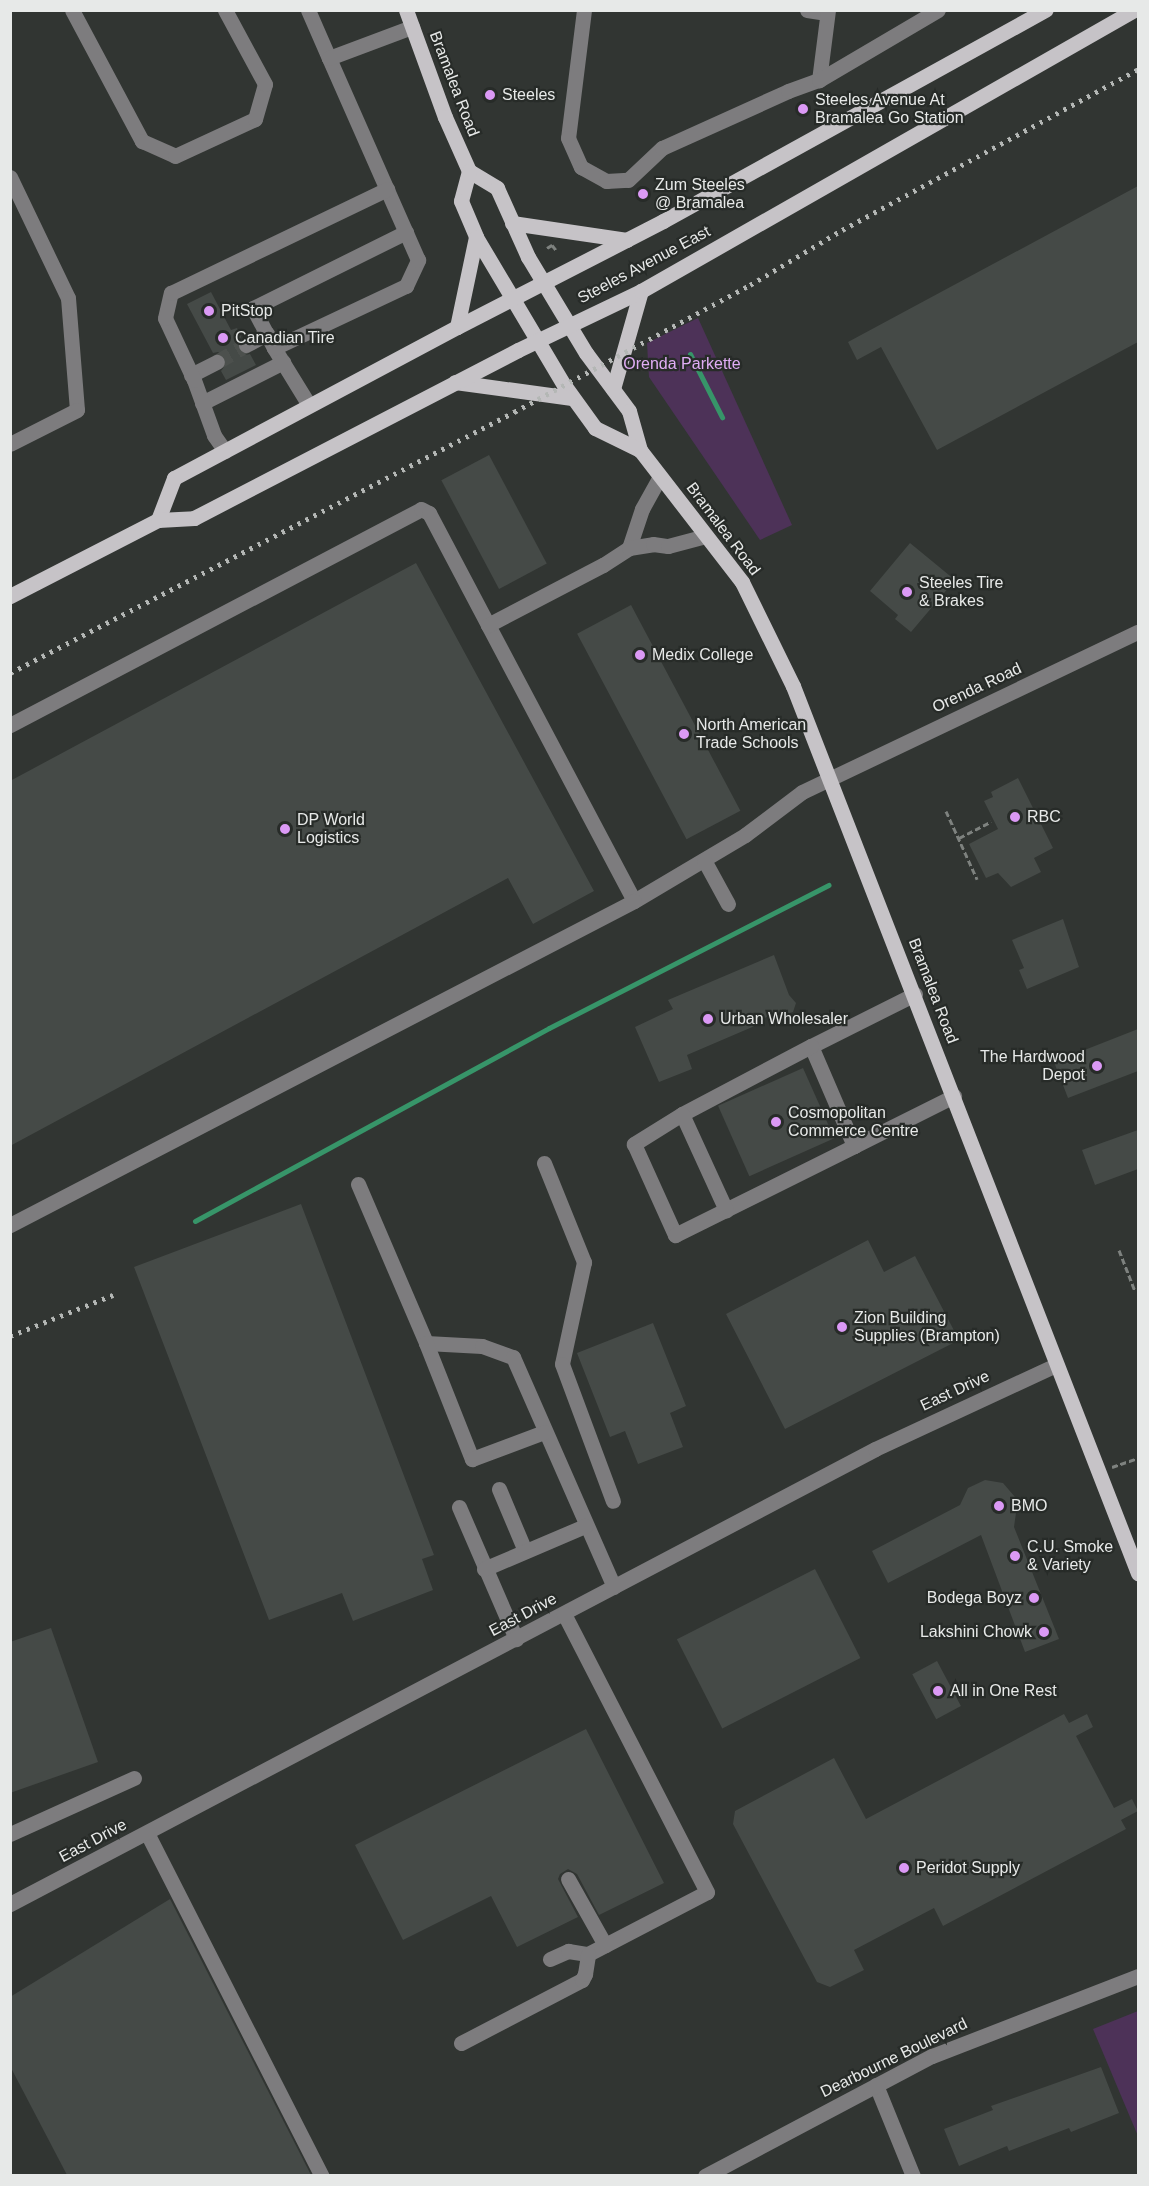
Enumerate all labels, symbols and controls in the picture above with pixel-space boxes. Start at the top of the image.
street label: Bramalea Road [425,29,483,139]
place label: Steeles [502,85,555,105]
marker: Steeles [483,88,497,102]
place label: Steeles Avenue At Bramalea Go Station [815,90,964,128]
marker: Steeles Avenue At Bramalea Go Station [796,102,810,116]
place label: Zum Steeles @ Bramalea [655,175,745,213]
marker: Zum Steeles @ Bramalea [636,187,650,201]
street label: Steeles Avenue East [574,222,714,308]
place label: PitStop [221,301,273,321]
marker: PitStop [202,304,216,318]
place label: Canadian Tire [235,328,335,348]
marker: Canadian Tire [216,331,230,345]
park label: Orenda Parkette [623,354,741,374]
street label: Bramalea Road [682,479,764,579]
place label: Steeles Tire & Brakes [919,573,1004,611]
marker: Steeles Tire & Brakes [900,585,914,599]
place label: Medix College [652,645,753,665]
marker: Medix College [633,648,647,662]
street label: Orenda Road [929,659,1025,717]
place label: North American Trade Schools [696,715,807,753]
marker: North American Trade Schools [677,727,691,741]
place label: RBC [1027,807,1061,827]
place label: DP World Logistics [297,810,365,848]
marker: RBC [1008,810,1022,824]
marker: DP World Logistics [278,822,292,836]
street label: Bramalea Road [904,936,962,1046]
place label: Urban Wholesaler [720,1009,848,1029]
marker: Urban Wholesaler [701,1012,715,1026]
place label: The Hardwood Depot [980,1047,1085,1085]
marker: The Hardwood Depot [1090,1059,1104,1073]
place label: Cosmopolitan Commerce Centre [788,1103,919,1141]
marker: Cosmopolitan Commerce Centre [769,1115,783,1129]
place label: Zion Building Supplies (Brampton) [854,1308,1000,1346]
marker: Zion Building Supplies (Brampton) [835,1320,849,1334]
street label: East Drive [918,1367,992,1415]
place label: BMO [1011,1496,1047,1516]
marker: BMO [992,1499,1006,1513]
place label: C.U. Smoke & Variety [1027,1537,1113,1575]
marker: C.U. Smoke & Variety [1008,1549,1022,1563]
place label: Bodega Boyz [927,1588,1022,1608]
street label: East Drive [486,1589,560,1641]
marker: Bodega Boyz [1027,1591,1041,1605]
place label: Lakshini Chowk [920,1622,1032,1642]
marker: Lakshini Chowk [1037,1625,1051,1639]
place label: All in One Rest [950,1681,1057,1701]
marker: All in One Rest [931,1684,945,1698]
street label: East Drive [56,1815,130,1867]
place label: Peridot Supply [916,1858,1020,1878]
marker: Peridot Supply [897,1861,911,1875]
street label: Dearbourne Boulevard [817,2014,971,2102]

